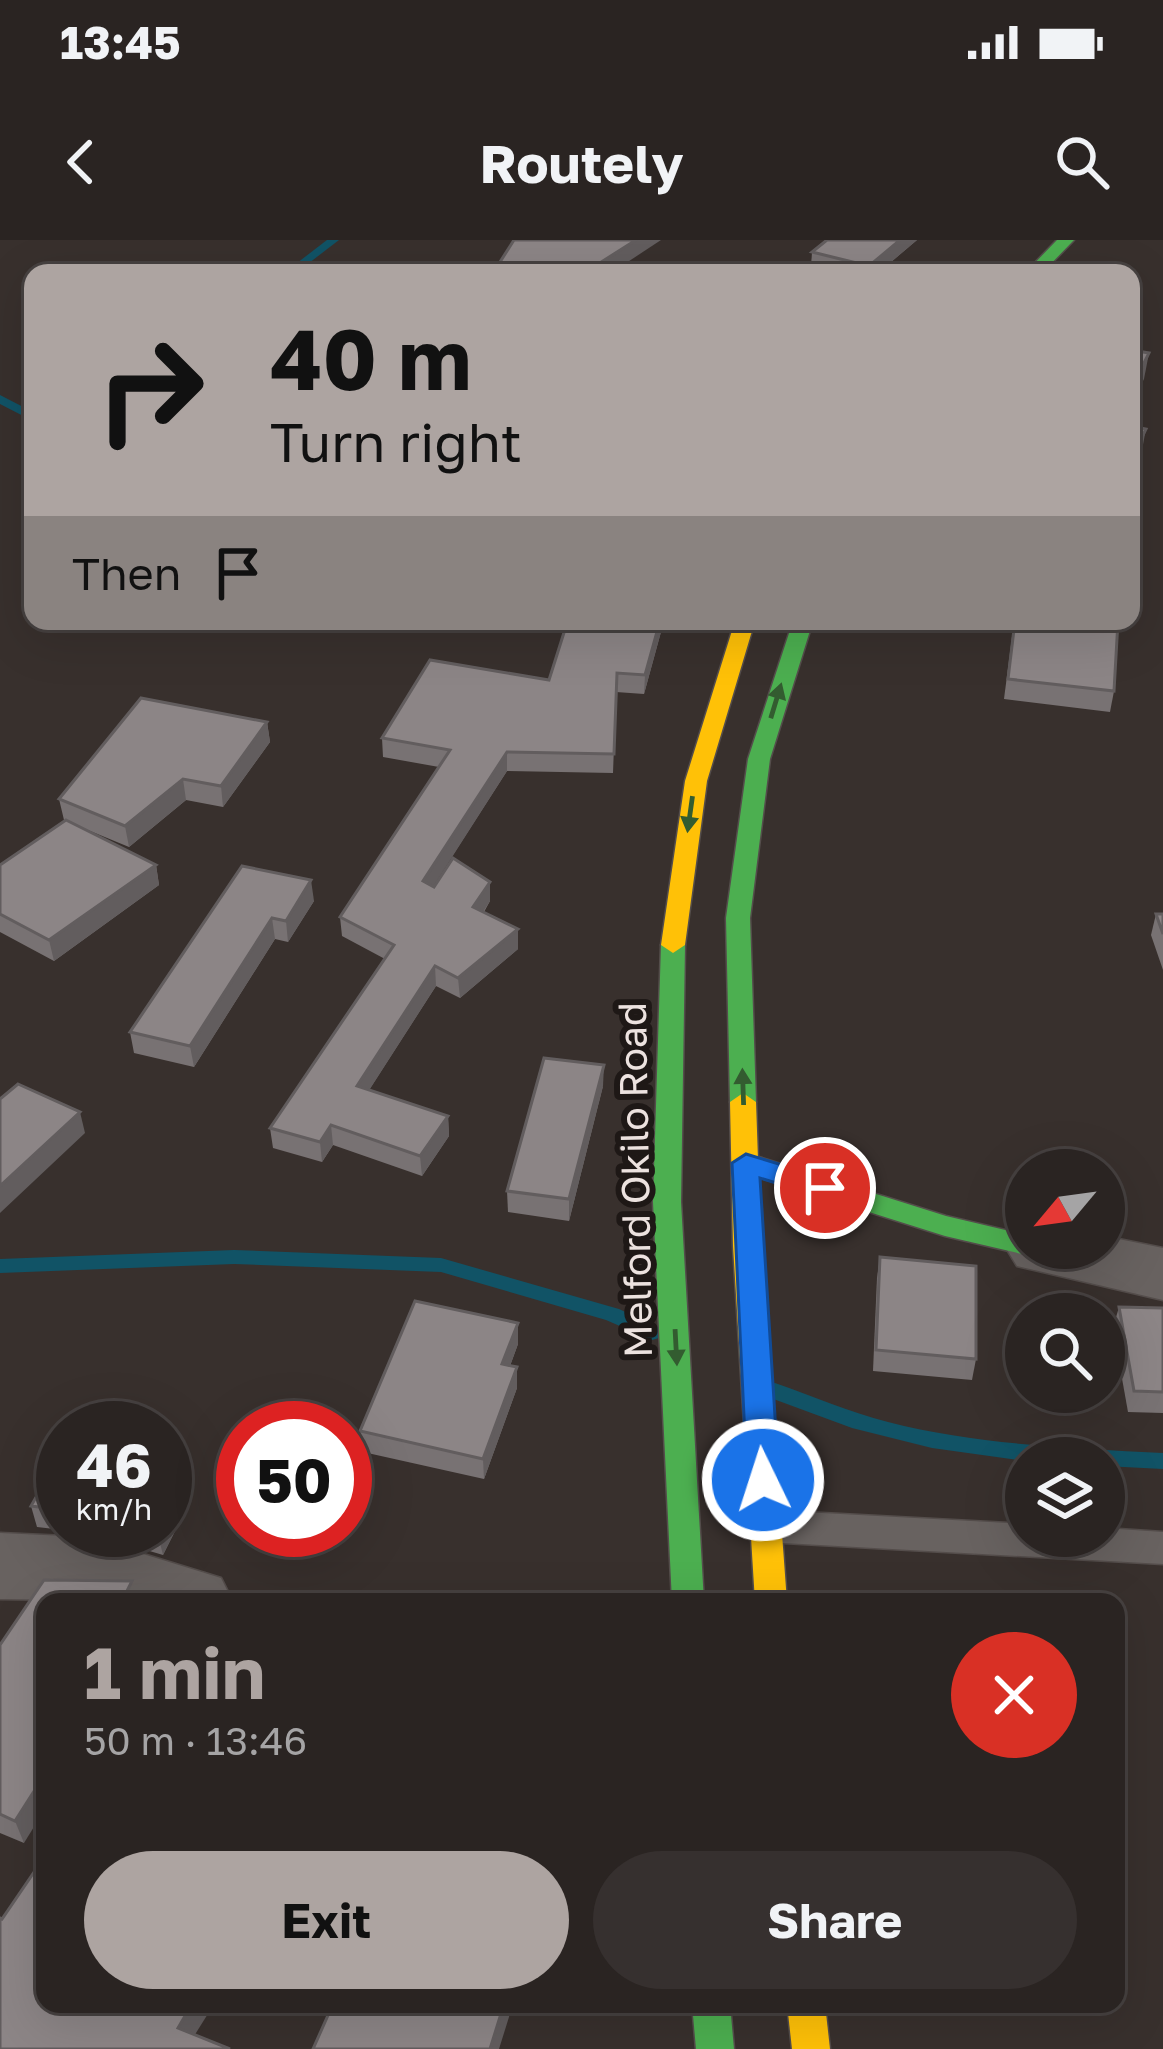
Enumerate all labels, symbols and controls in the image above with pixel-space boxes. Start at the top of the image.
text: 13:45 [60,15,181,69]
icon: back [48,129,114,195]
icon: search [1049,129,1115,195]
text: Routely [479,130,684,195]
text: 40 m [270,308,472,408]
icon: right [72,312,228,468]
text: Turn right [270,409,522,474]
icon: arrive [205,540,271,606]
text: Then [72,546,181,600]
one-way arrow [768,682,786,719]
one-way arrow [680,796,699,833]
street label: Melford Okilo Road [608,1002,661,1358]
one-way arrow [733,1067,752,1105]
pin [774,1137,876,1239]
north arrow [1005,1149,1125,1269]
map controls [1005,1149,1125,1557]
icon: arrive [792,1155,858,1221]
button: search [1005,1293,1125,1413]
one-way arrow [667,1329,686,1367]
speed limit sign: 50 [216,1401,372,1557]
position arrow [700,1417,826,1543]
text: 46 [76,1428,152,1500]
button: layers [1005,1437,1125,1557]
text: km/h [76,1491,152,1527]
text: 1 min [84,1628,265,1715]
button: close [951,1632,1077,1758]
text: 50 m · 13:46 [84,1717,307,1764]
button: Exit [84,1851,569,1989]
button: Share [593,1851,1077,1989]

